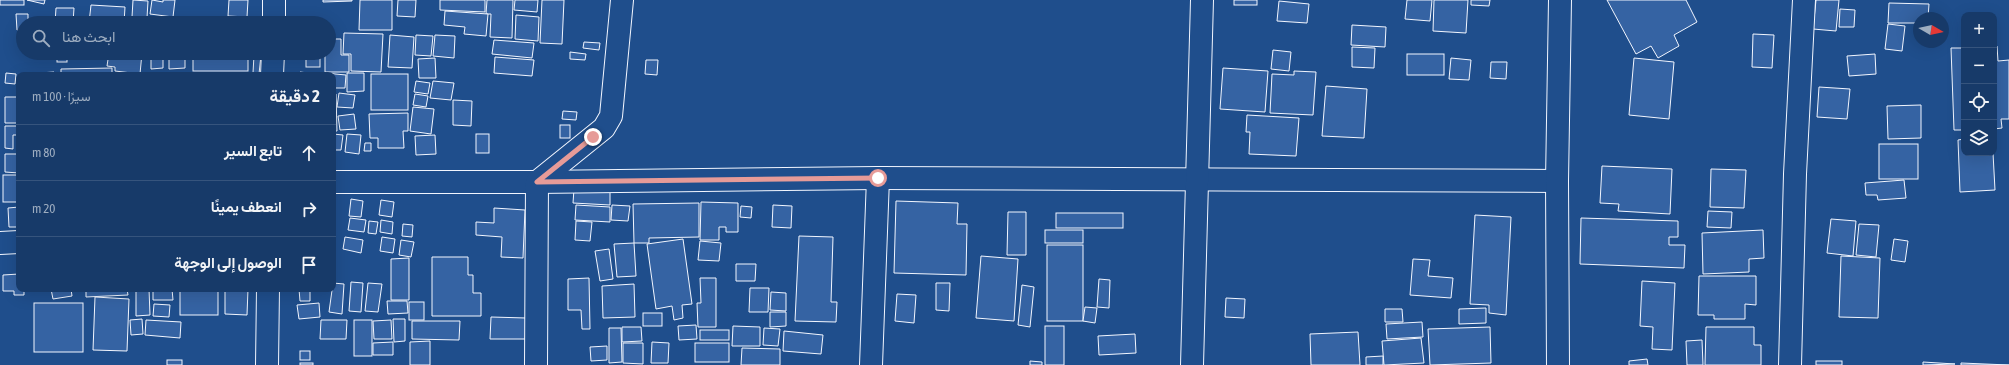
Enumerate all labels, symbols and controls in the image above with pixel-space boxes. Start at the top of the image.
north arrow [1913,12,1949,48]
map controls [1961,12,1997,156]
button: + [1961,12,1997,48]
search box [16,16,336,60]
icon: search [30,27,52,49]
text: ابحث هنا [62,28,116,45]
button: − [1961,48,1997,84]
button: locate [1961,84,1997,120]
text: 2 دقيقة [270,86,320,106]
text: سيرًا · 100 m [32,89,90,104]
button: layers [1961,120,1997,156]
route end [584,128,602,146]
text: تابع السير [224,142,282,159]
icon: ahead [298,142,320,164]
text: 80 m [32,145,55,160]
route start [869,169,887,187]
text: انعطف يمينًا [211,198,282,215]
icon: right [298,198,320,220]
text: 20 m [32,201,55,216]
text: الوصول إلى الوجهة [174,254,282,271]
icon: arrive [298,254,320,276]

